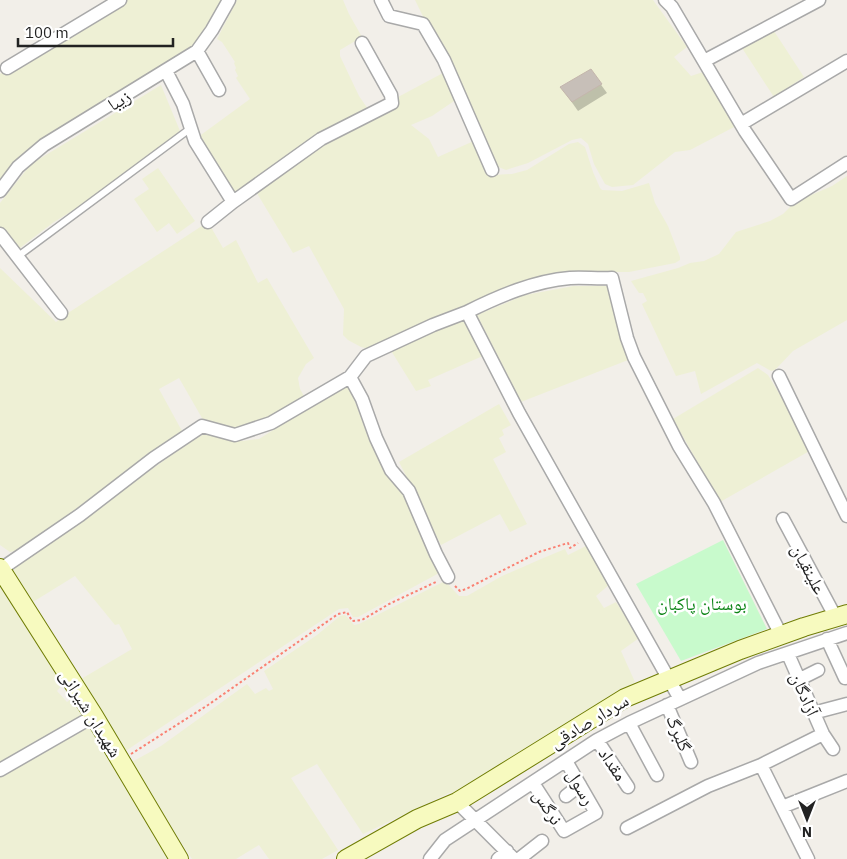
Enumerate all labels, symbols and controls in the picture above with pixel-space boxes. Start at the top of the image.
scale bar [18,15,172,47]
text: 100 m [25,23,69,42]
street label: زیبا [103,84,135,116]
street label: علینقیان [786,540,832,598]
park label: بوستان پاکبان [657,592,747,615]
street label: شهیدان شیرانی [55,665,127,761]
street label: آزادگان [785,669,825,720]
street label: سردار صادقی [545,688,633,754]
street label: گلبرگ [661,711,697,755]
street label: مقداد [594,743,632,785]
street label: رسول [562,765,600,809]
street label: نرگس [528,785,568,829]
north arrow [782,794,832,844]
text: N [802,823,812,841]

